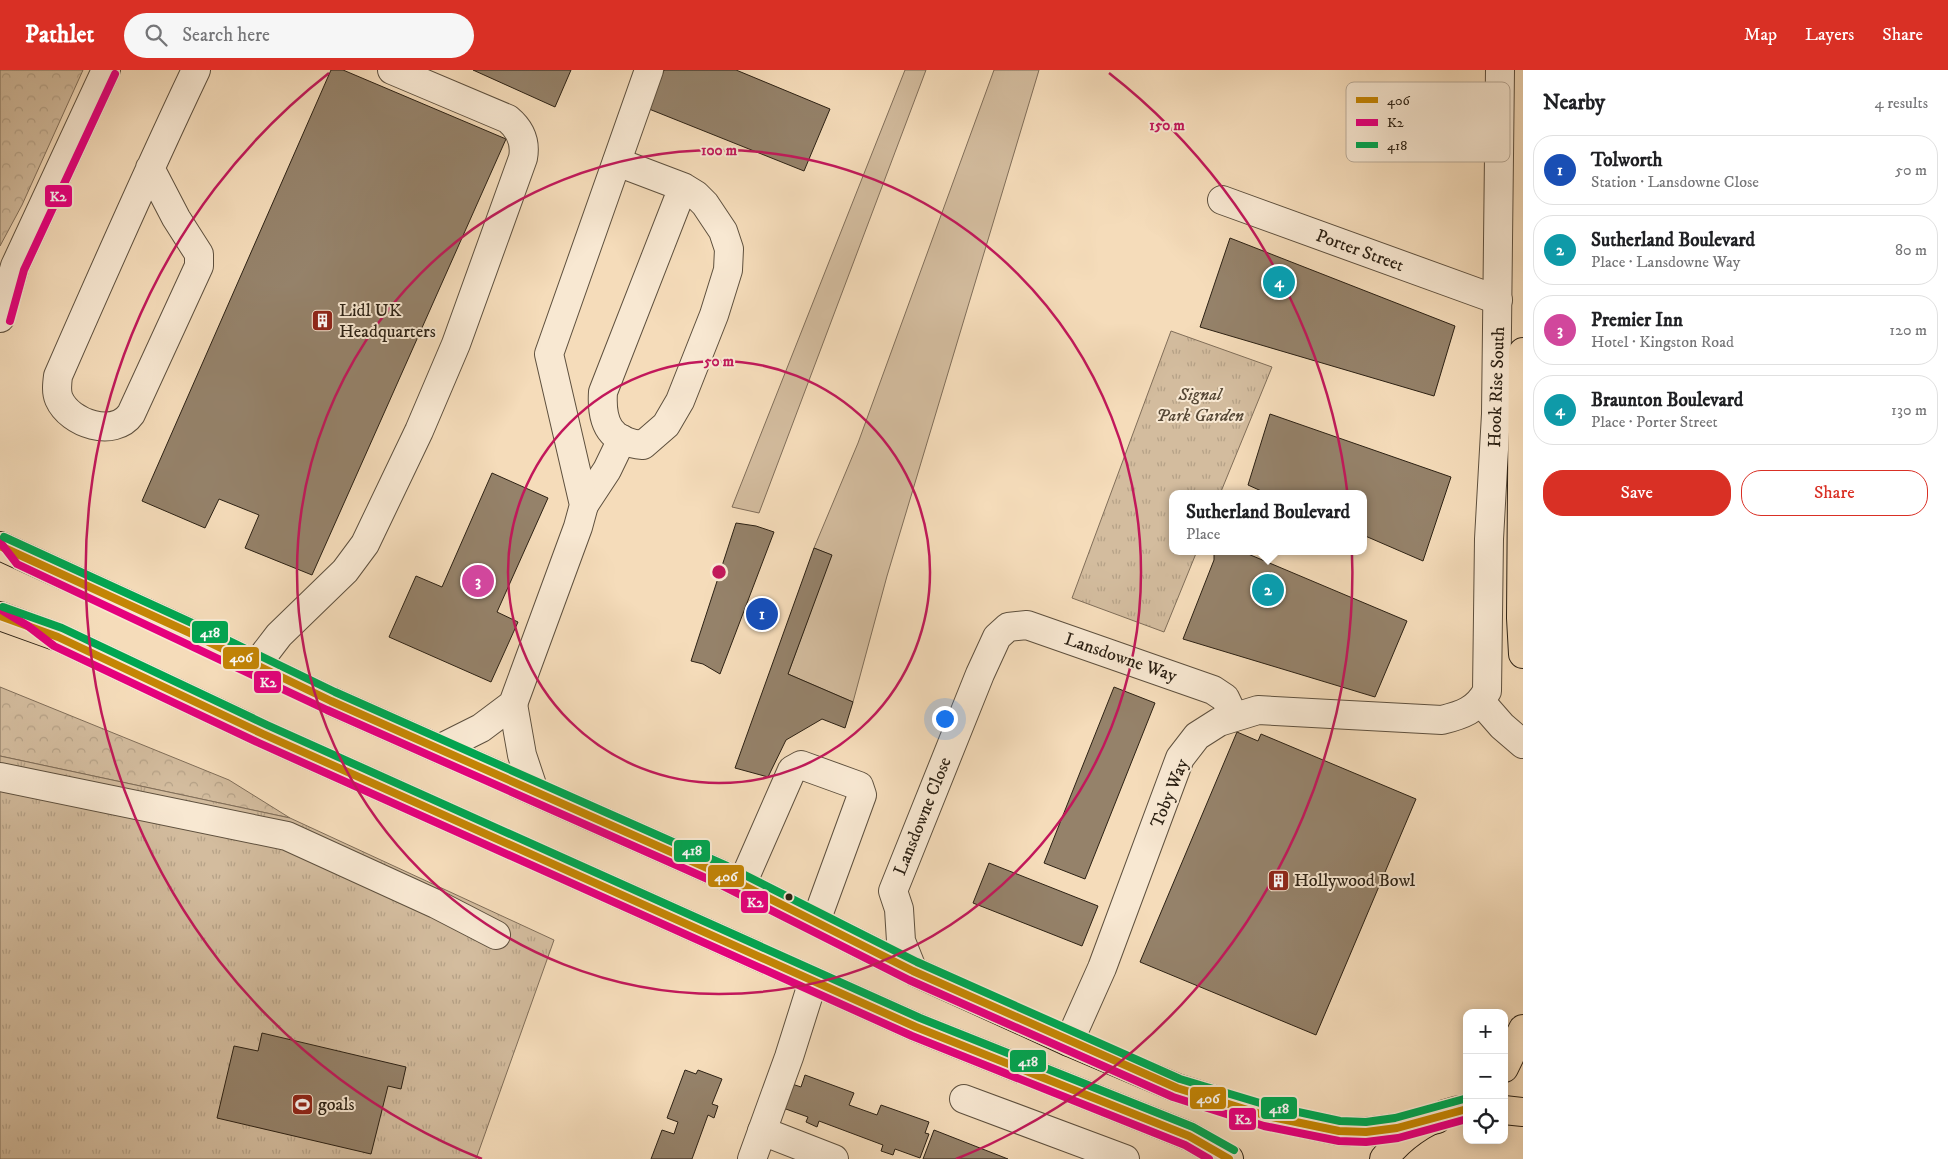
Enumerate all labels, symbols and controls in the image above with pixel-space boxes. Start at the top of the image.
search box [124,13,474,58]
text: Pathlet [25,20,94,50]
icon: search [142,21,170,49]
text: Search here [182,24,270,47]
text: Map [1744,24,1777,46]
text: Layers [1805,24,1854,46]
text: Share [1882,24,1923,46]
legend [1346,82,1510,162]
text: Nearby [1543,90,1605,116]
text: 406 [1387,92,1411,110]
text: 4 results [1875,93,1928,113]
text: K2 [1387,114,1404,132]
text: 150 m [1149,116,1185,135]
text: 418 [1387,137,1407,155]
text: 100 m [701,141,738,160]
text: Tolworth [1591,149,1663,172]
text: 1 [1557,160,1563,180]
text: 50 m [1895,160,1927,180]
text: Station · Lansdowne Close [1591,172,1759,192]
line badge: K2 [44,184,73,208]
text: K2 [50,188,67,206]
street label: Porter Street [1313,225,1407,277]
text: Sutherland Boulevard [1591,229,1755,252]
text: 2 [1556,240,1564,260]
text: 80 m [1895,240,1927,260]
text: Place · Lansdowne Way [1591,252,1740,272]
pin: 4 [1263,263,1295,301]
place label: Lidl UK Headquarters [339,300,436,343]
building icon: Lidl UK Headquarters [311,308,335,332]
text: Premier Inn [1591,309,1683,332]
text: 3 [1557,320,1563,340]
text: 120 m [1889,320,1927,340]
street label: Hook Rise South [1484,326,1510,448]
text: Hotel · Kingston Road [1591,332,1734,352]
text: 50 m [703,352,735,371]
park label: Signal Park Garden [1156,384,1244,427]
text: Braunton Boulevard [1591,389,1743,412]
text: 4 [1555,400,1565,420]
text: 130 m [1891,400,1927,420]
text: Place · Porter Street [1591,412,1718,432]
button: Save [1543,470,1731,516]
button: Share [1741,470,1928,516]
popup [1169,490,1367,555]
text: Sutherland Boulevard [1186,501,1350,524]
text: Place [1186,524,1220,544]
pin: 3 [462,562,494,600]
centre of rings [710,563,728,581]
pin: 2 [1252,571,1284,609]
pin: 1 [746,595,778,633]
line badge: 418 [191,620,229,644]
text: 418 [199,624,220,642]
street label: Lansdowne Way [1062,628,1180,688]
line badge: 406 [222,646,260,670]
text: 406 [229,649,253,667]
line badge: K2 [253,670,282,694]
text: K2 [260,674,277,692]
your location [932,706,958,732]
street label: Lansdowne Close [889,754,957,879]
street label: Toby Way [1146,755,1194,831]
line badge: 418 [673,839,711,863]
text: 418 [681,842,702,860]
line badge: 406 [707,864,745,888]
text: 406 [714,868,738,886]
building icon: Hollywood Bowl [1266,868,1290,892]
place label: Hollywood Bowl [1294,870,1416,892]
line badge: K2 [740,890,769,914]
unlabelled marker [784,892,794,902]
text: K2 [747,894,764,912]
map controls [1463,1009,1508,1144]
button: + [1463,1009,1508,1054]
line badge: 418 [1009,1049,1047,1073]
text: 418 [1017,1053,1038,1071]
button: − [1463,1054,1508,1099]
line badge: 406 [1189,1086,1227,1110]
text: 406 [1196,1090,1220,1108]
sports icon: goals [290,1092,314,1116]
place label: goals [318,1094,355,1116]
line badge: 418 [1260,1096,1298,1120]
button: locate [1463,1099,1508,1144]
text: 418 [1268,1100,1289,1118]
line badge: K2 [1228,1107,1257,1131]
text: K2 [1235,1111,1252,1129]

